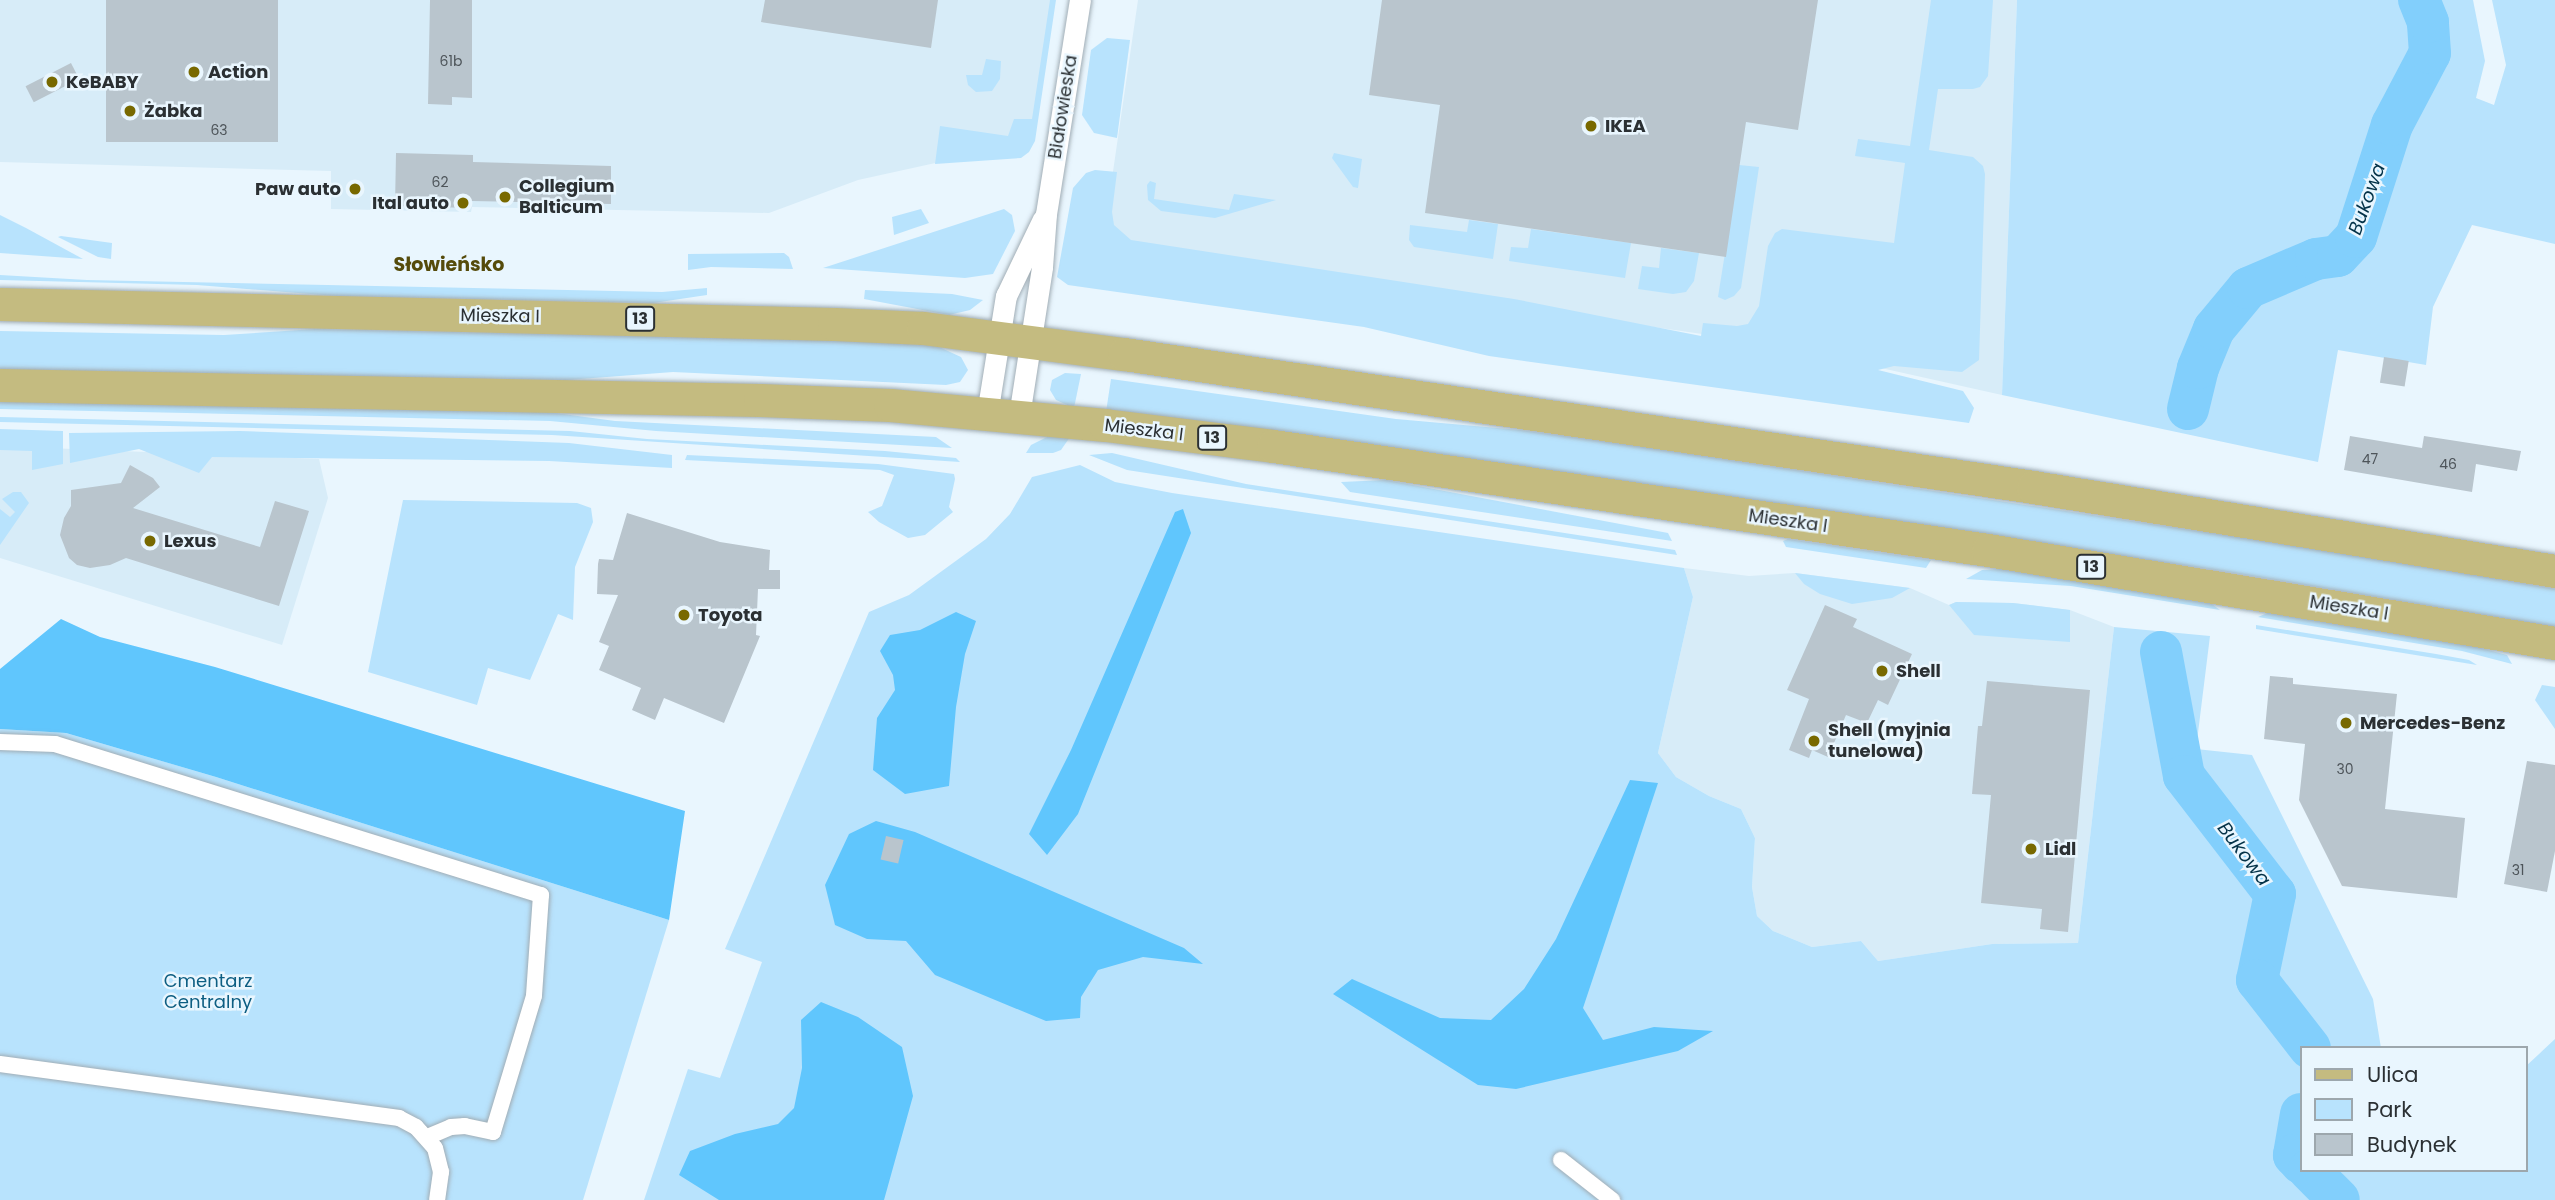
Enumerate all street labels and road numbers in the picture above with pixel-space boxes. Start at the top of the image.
street label: Białowieska [1044,54,1082,160]
street label: Mieszka I [460,305,540,327]
road number: 13 [624,306,656,332]
street label: Mieszka I [1103,414,1185,446]
road number: 13 [1196,426,1228,450]
street label: Mieszka I [1747,505,1829,537]
road number: 13 [2075,554,2107,580]
street label: Mieszka I [2308,591,2390,625]

